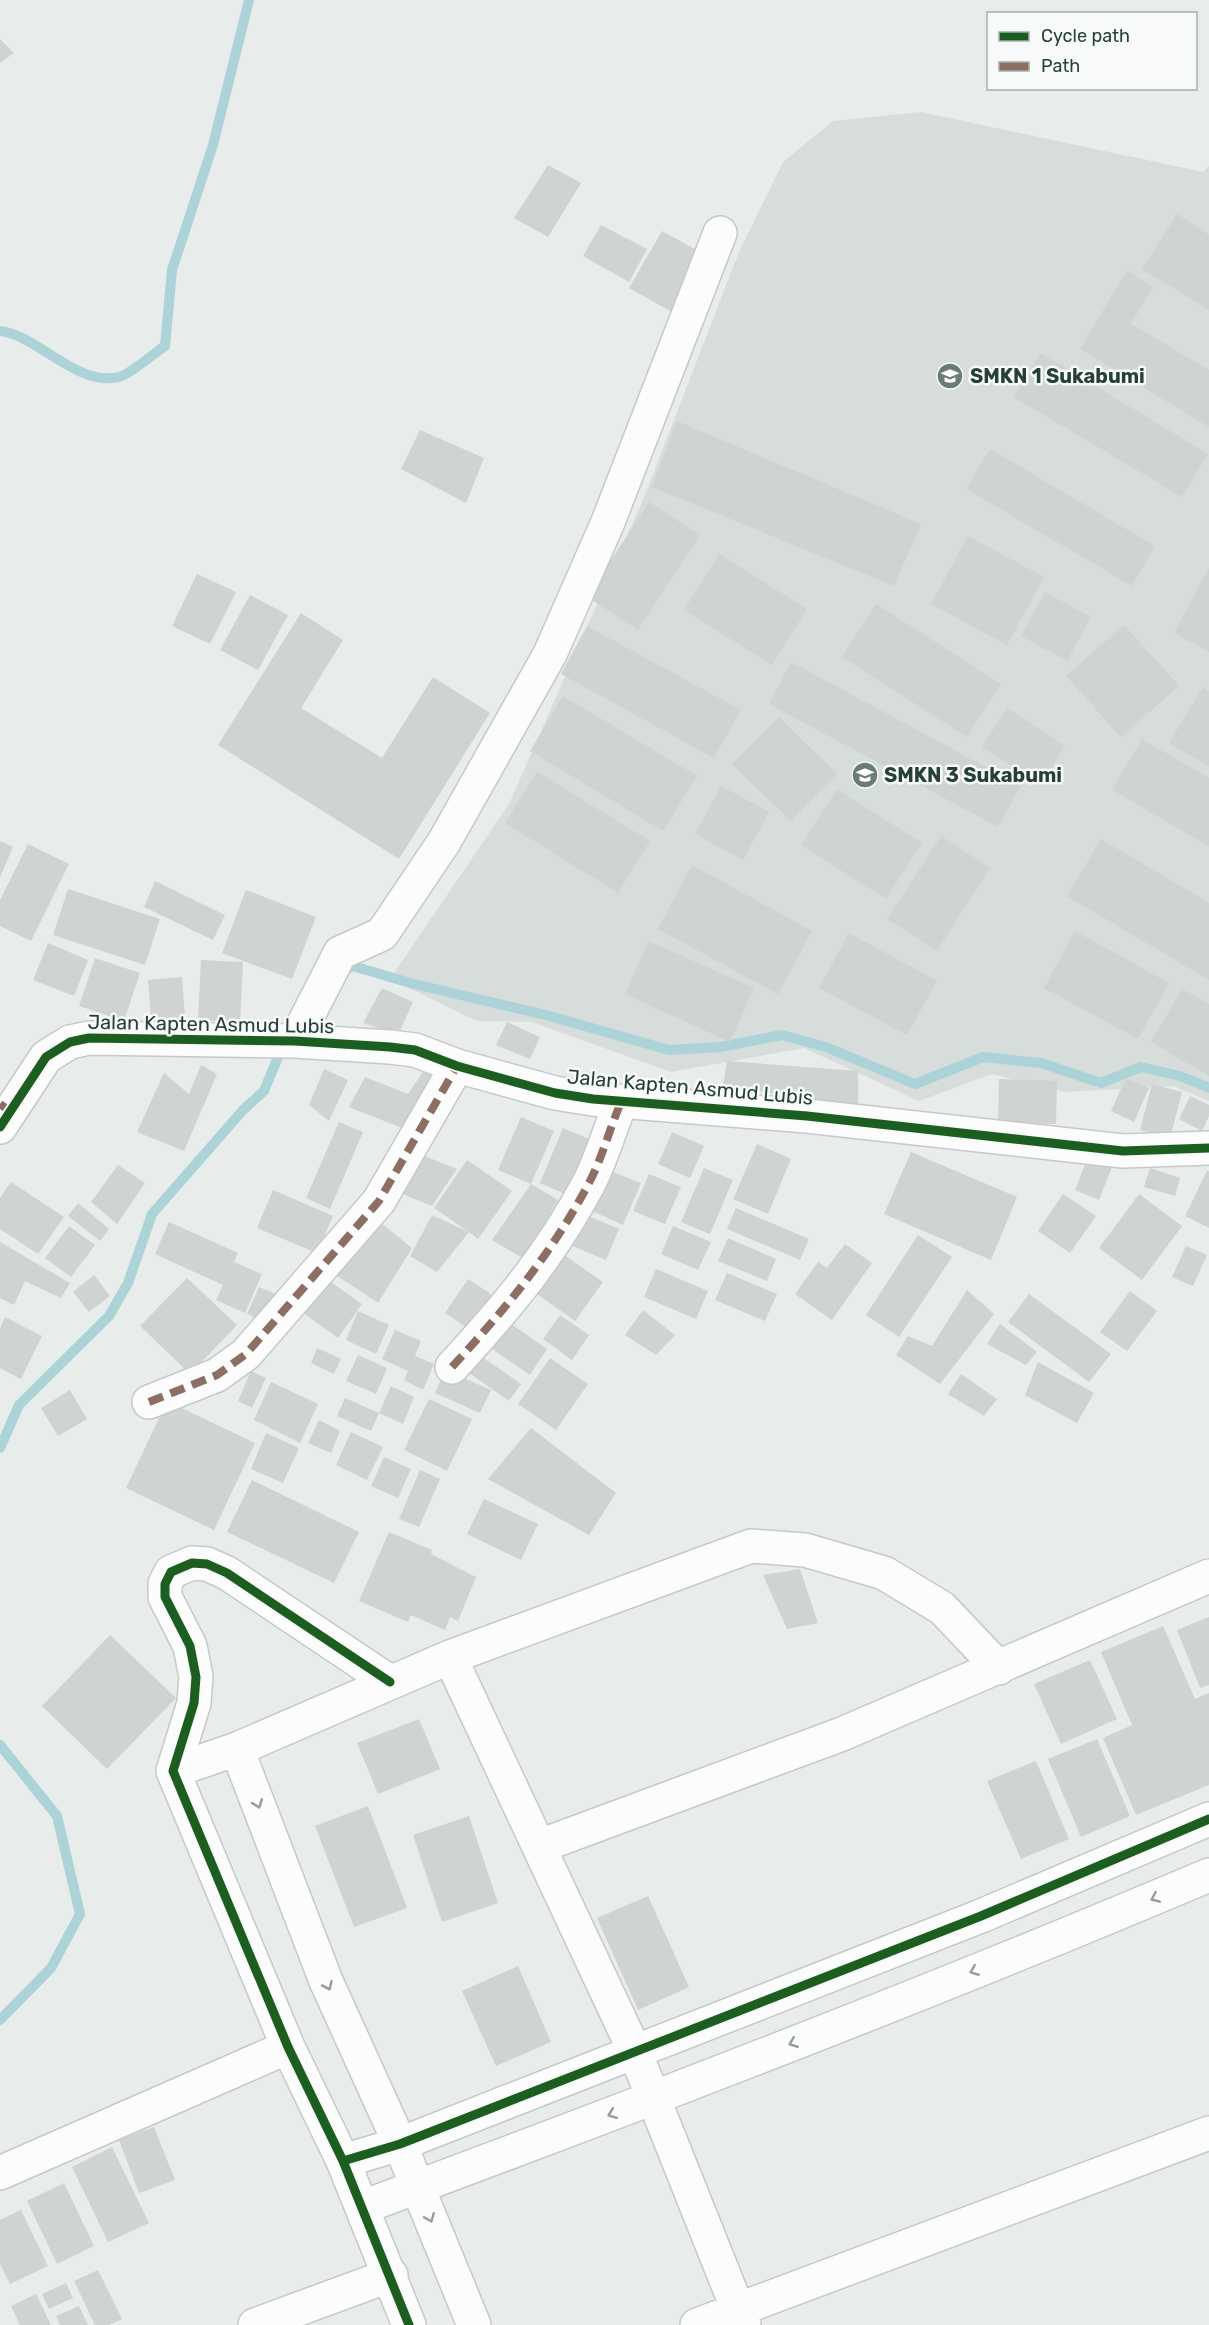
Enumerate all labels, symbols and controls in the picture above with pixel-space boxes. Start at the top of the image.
legend [987,12,1197,90]
text: Cycle path [1041,25,1130,47]
text: Path [1041,55,1080,77]
school or university icon: SMKN 1 Sukabumi [935,361,965,391]
place label: SMKN 1 Sukabumi [970,364,1145,388]
school or university icon: SMKN 3 Sukabumi [850,760,880,790]
place label: SMKN 3 Sukabumi [884,763,1062,787]
street label: Jalan Kapten Asmud Lubis [87,1010,335,1038]
street label: Jalan Kapten Asmud Lubis [566,1064,814,1110]
one-way arrow [251,1798,263,1809]
one-way arrow [1150,1891,1161,1903]
one-way arrow [970,1964,981,1976]
one-way arrow [321,1980,333,1991]
one-way arrow [788,2036,799,2048]
one-way arrow [607,2107,618,2119]
one-way arrow [423,2211,435,2222]

